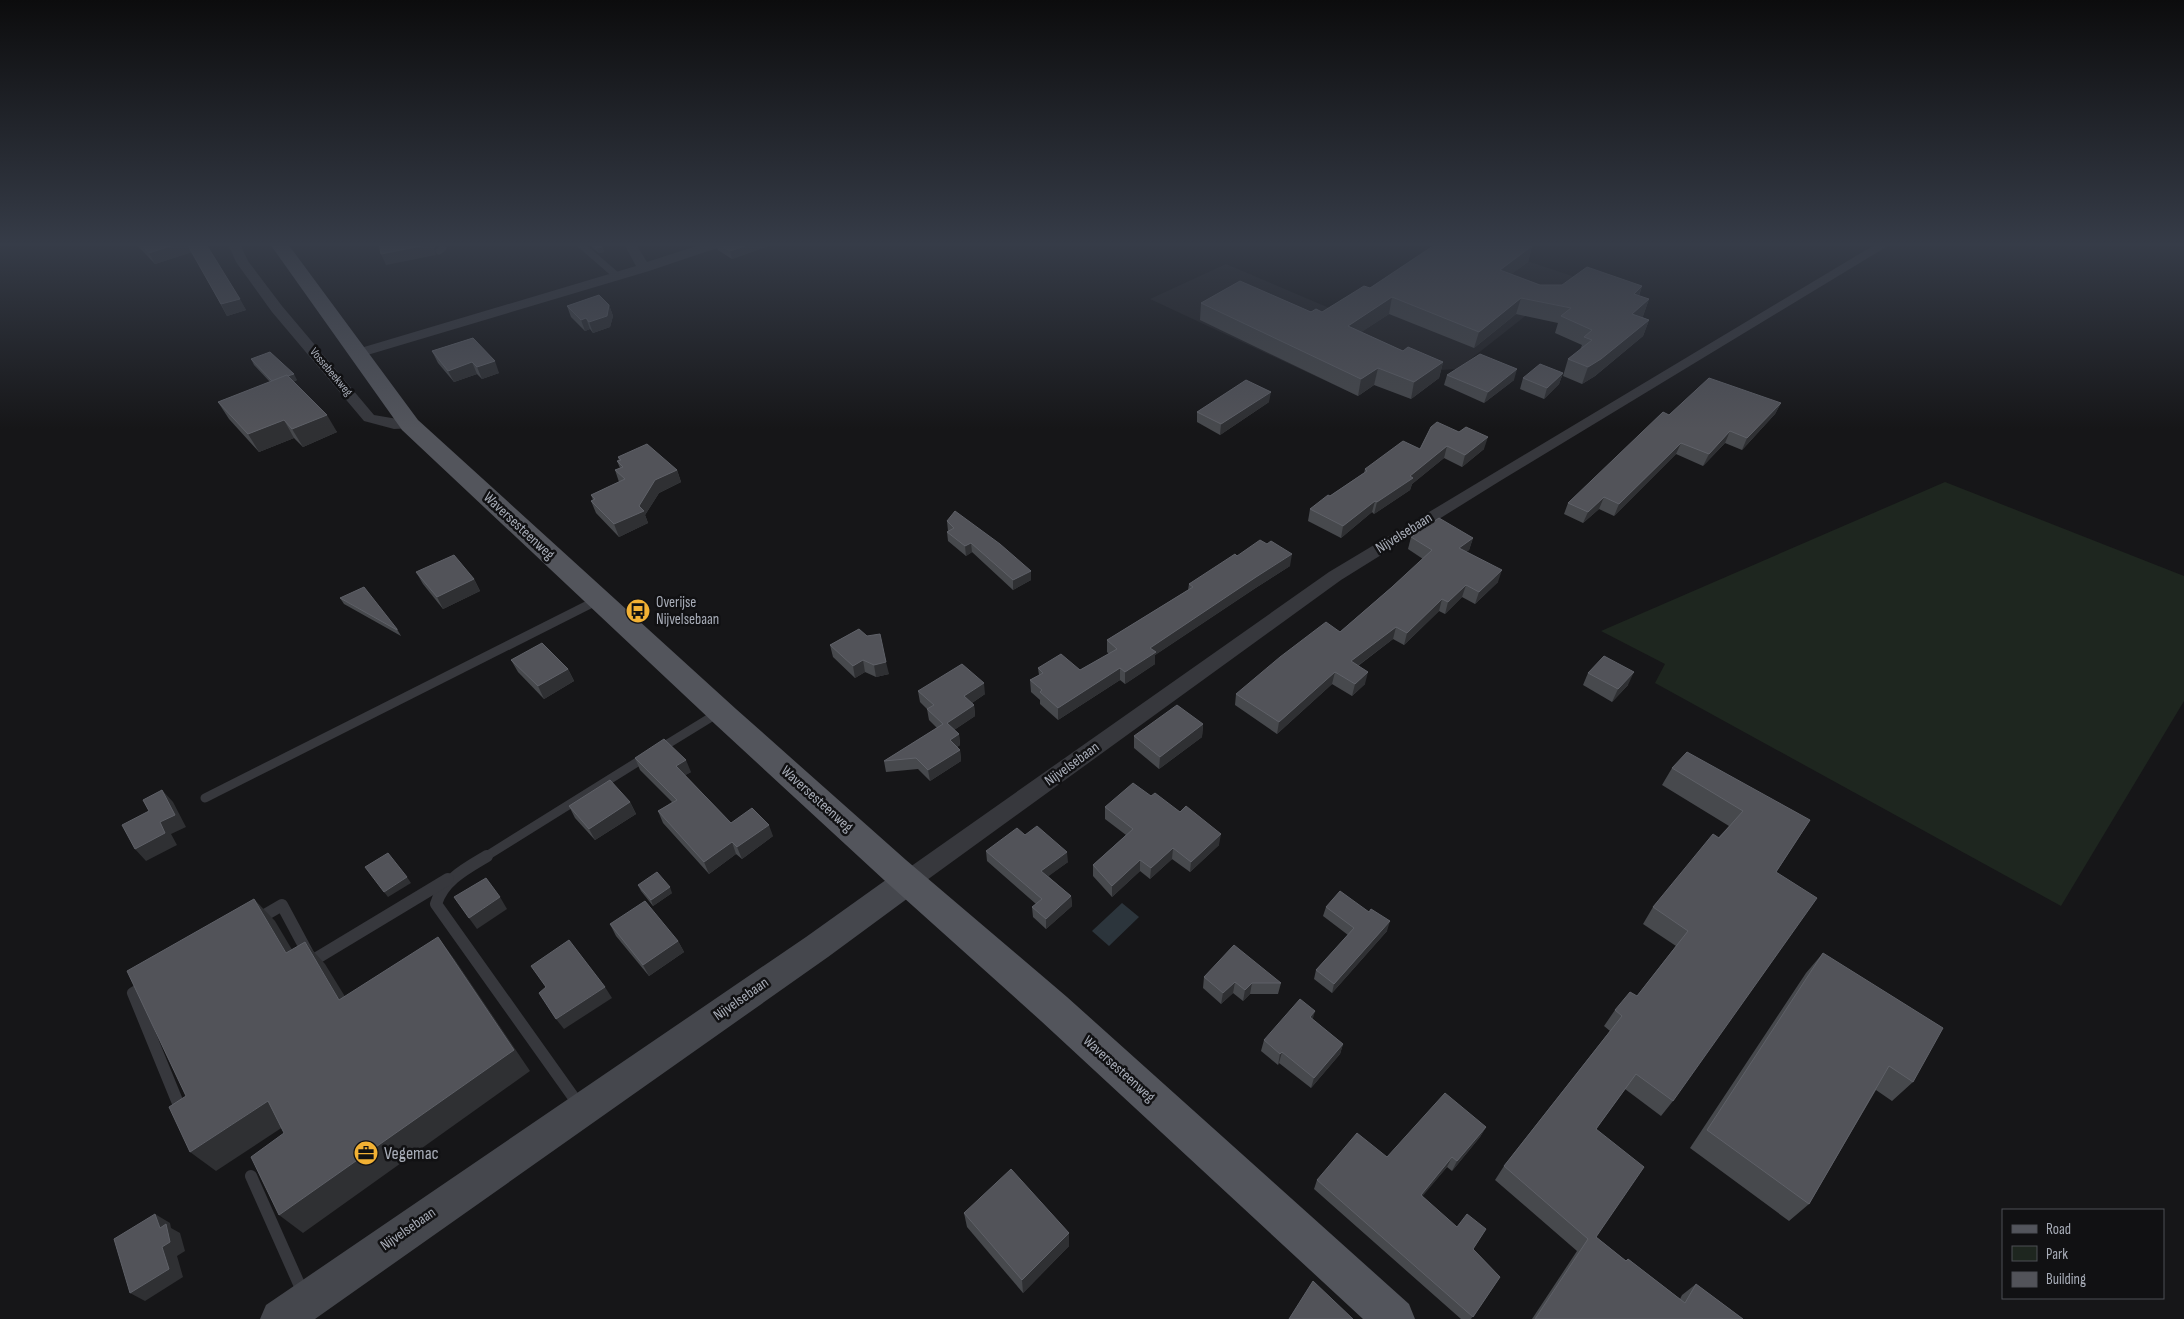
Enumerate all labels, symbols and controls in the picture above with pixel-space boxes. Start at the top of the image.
street label: Vossebeekweg [306,345,356,400]
street label: Waversesteenweg [479,488,559,564]
street label: Nijvelsebaan [1372,508,1436,558]
place label: Overijse Nijvelsebaan [656,593,719,629]
bus stop icon: Overijse Nijvelsebaan [625,598,651,624]
street label: Nijvelsebaan [1041,738,1103,790]
street label: Waversesteenweg [777,762,857,836]
street label: Nijvelsebaan [710,973,772,1025]
street label: Waversesteenweg [1079,1032,1159,1106]
office icon: Vegemac [353,1140,379,1166]
place label: Vegemac [384,1143,439,1164]
street label: Nijvelsebaan [377,1203,439,1255]
legend [2002,1209,2164,1299]
text: Road [2046,1220,2071,1239]
text: Park [2046,1245,2068,1264]
text: Building [2046,1270,2086,1289]

